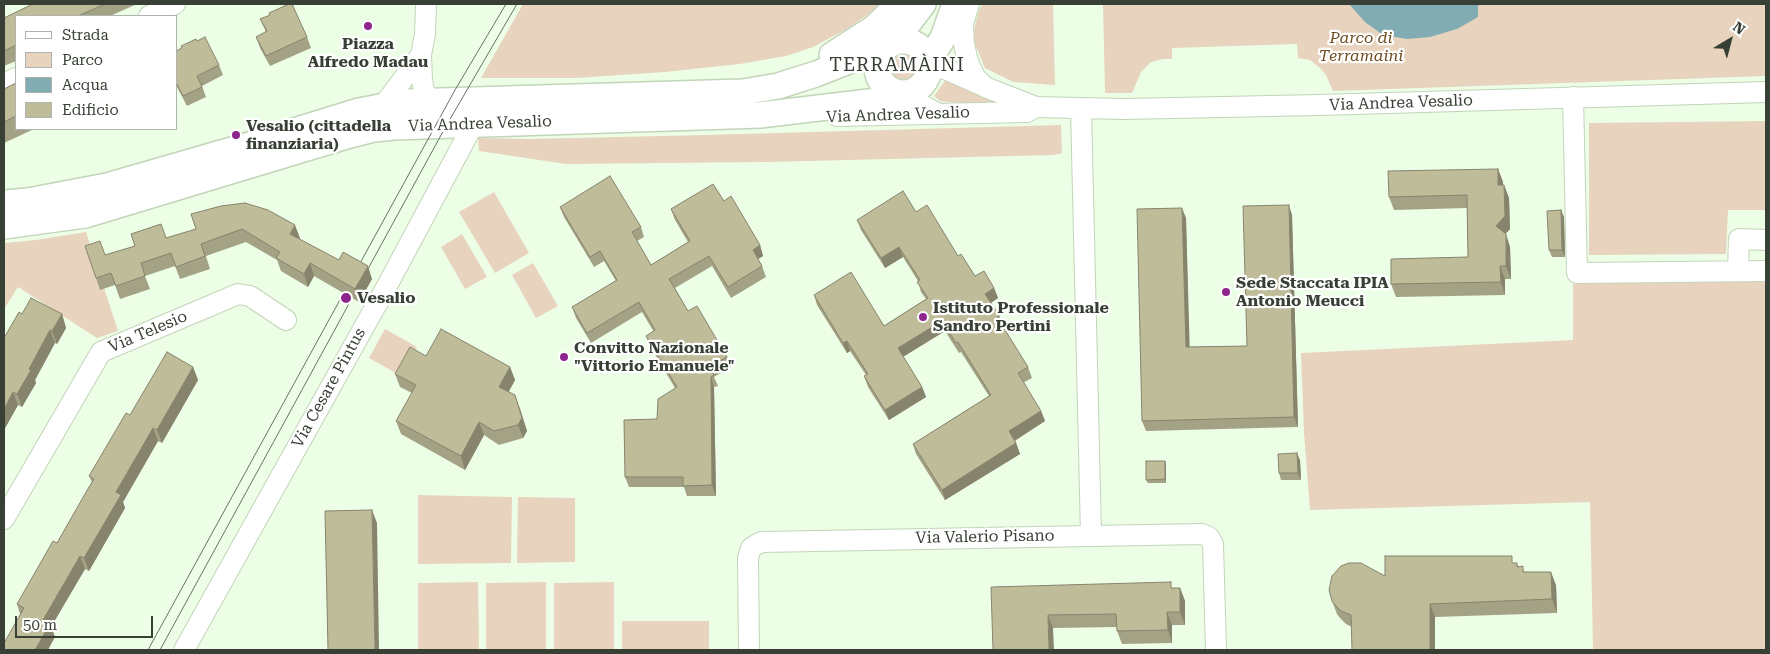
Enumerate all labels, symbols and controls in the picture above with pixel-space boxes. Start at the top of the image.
legend [15,15,178,130]
north arrow [1705,15,1755,65]
text: N [1730,18,1748,38]
marker: Piazza Alfredo Madau [362,20,374,32]
text: Strada [62,26,109,44]
park label: Parco di Terramaini [1319,28,1403,66]
place label: Piazza Alfredo Madau [308,34,428,72]
text: Parco [62,51,103,69]
district label: TERRAMÀINI [828,54,966,76]
text: Acqua [62,76,108,94]
street label: Via Andrea Vesalio [1329,91,1473,115]
text: Edificio [62,101,119,119]
street label: Via Andrea Vesalio [826,103,970,127]
street label: Via Andrea Vesalio [408,112,552,136]
place label: Vesalio (cittadella finanziaria) [246,116,391,154]
marker: Vesalio (cittadella finanziaria) [230,129,242,141]
place label: Sede Staccata IPIA Antonio Meucci [1236,273,1389,311]
marker: Sede Staccata IPIA Antonio Meucci [1220,286,1232,298]
place label: Vesalio [357,288,415,308]
marker: Vesalio [339,291,353,305]
place label: Istituto Professionale Sandro Pertini [933,298,1109,336]
street label: Via Telesio [106,307,190,357]
marker: Istituto Professionale Sandro Pertini [917,311,929,323]
street label: Via Cesare Pintus [288,325,370,451]
place label: Convitto Nazionale "Vittorio Emanuele" [574,338,735,376]
marker: Convitto Nazionale "Vittorio Emanuele" [558,351,570,363]
street label: Via Valerio Pisano [915,526,1055,548]
scale bar [18,606,155,638]
text: 50 m [23,616,57,634]

